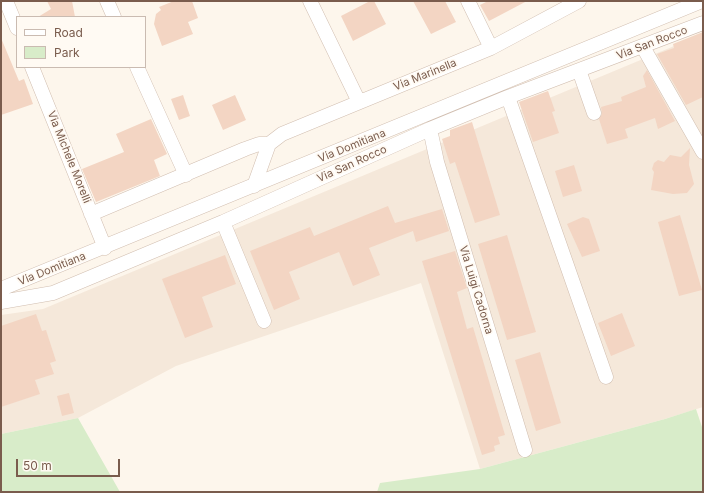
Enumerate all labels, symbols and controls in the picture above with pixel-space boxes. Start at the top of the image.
legend [16,16,146,68]
street label: Via San Rocco [615,23,689,63]
text: Road [54,25,83,40]
text: Park [54,45,80,60]
street label: Via Marinella [391,56,459,94]
street label: Via Michele Morelli [44,109,94,205]
street label: Via Domitiana [316,126,388,166]
street label: Via San Rocco [315,143,389,185]
street label: Via Luigi Cadorna [456,244,496,336]
street label: Via Domitiana [16,249,88,289]
scale bar [18,451,122,477]
text: 50 m [23,458,52,473]

